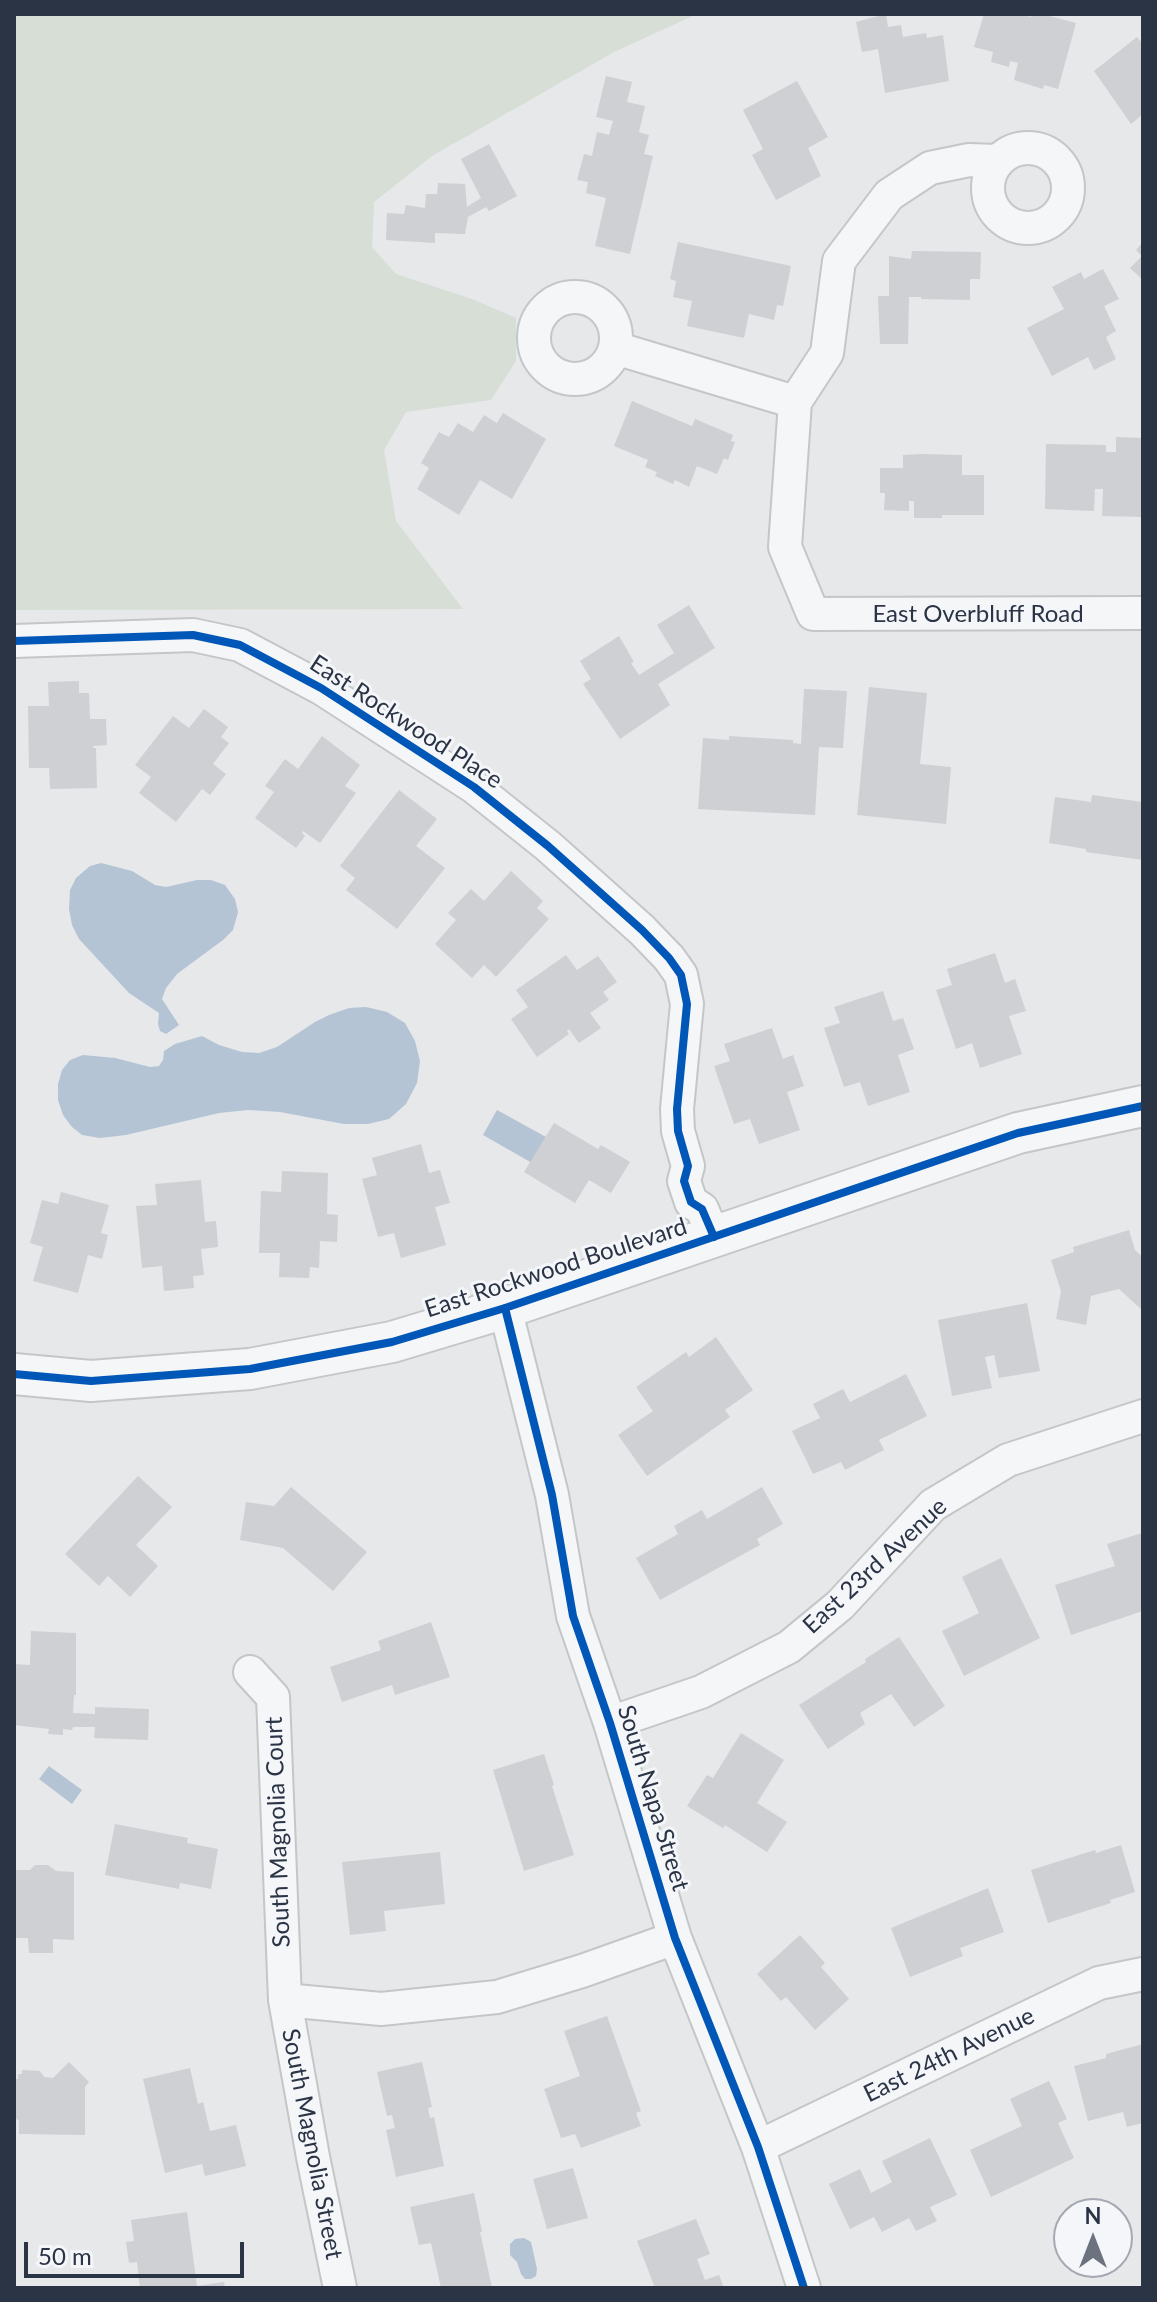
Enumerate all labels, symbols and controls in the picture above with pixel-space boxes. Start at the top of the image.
street label: East Overbluff Road [872,600,1084,628]
street label: East Rockwood Place [304,649,508,795]
street label: East Rockwood Boulevard [421,1212,691,1324]
street label: East 23rd Avenue [797,1492,953,1640]
street label: South Napa Street [611,1702,695,1894]
street label: South Magnolia Court [260,1716,296,1948]
street label: East 24th Avenue [859,2001,1039,2109]
street label: South Magnolia Street [276,2026,348,2262]
north arrow [1053,2198,1133,2278]
text: N [1085,2202,1101,2229]
scale bar [28,2226,248,2276]
text: 50 m [38,2241,92,2270]

